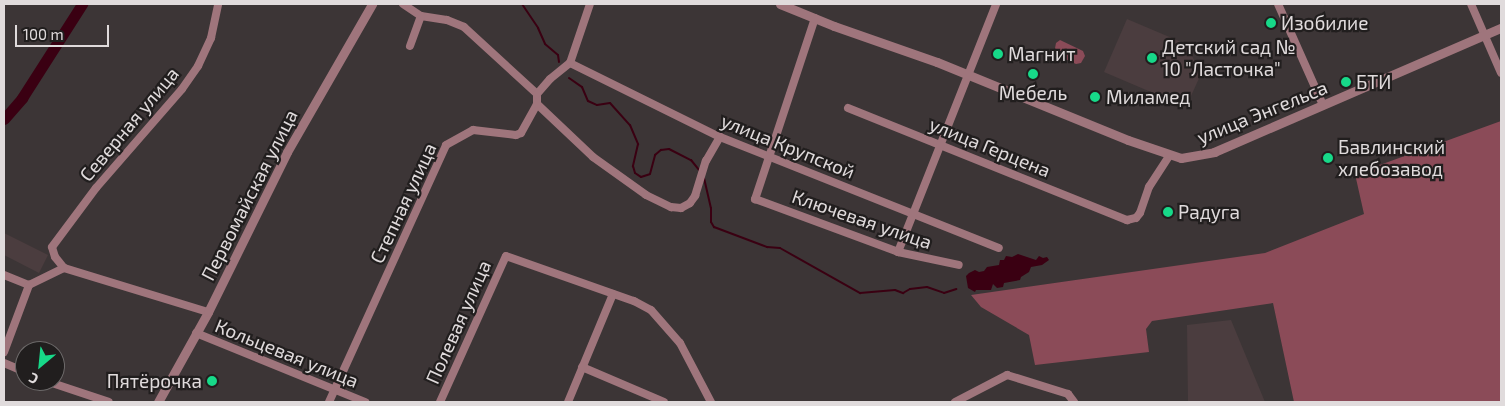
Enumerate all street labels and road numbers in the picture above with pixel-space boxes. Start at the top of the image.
street label: Северная улица [75,62,183,186]
street label: улица Энгельса [1194,75,1330,149]
street label: Первомайская улица [196,106,302,284]
street label: улица Крупской [718,109,858,183]
street label: улица Герцена [926,112,1054,182]
street label: Степная улица [365,139,441,267]
street label: Ключевая улица [789,184,935,254]
street label: Полевая улица [421,257,495,387]
street label: Кольцевая улица [212,314,362,392]

